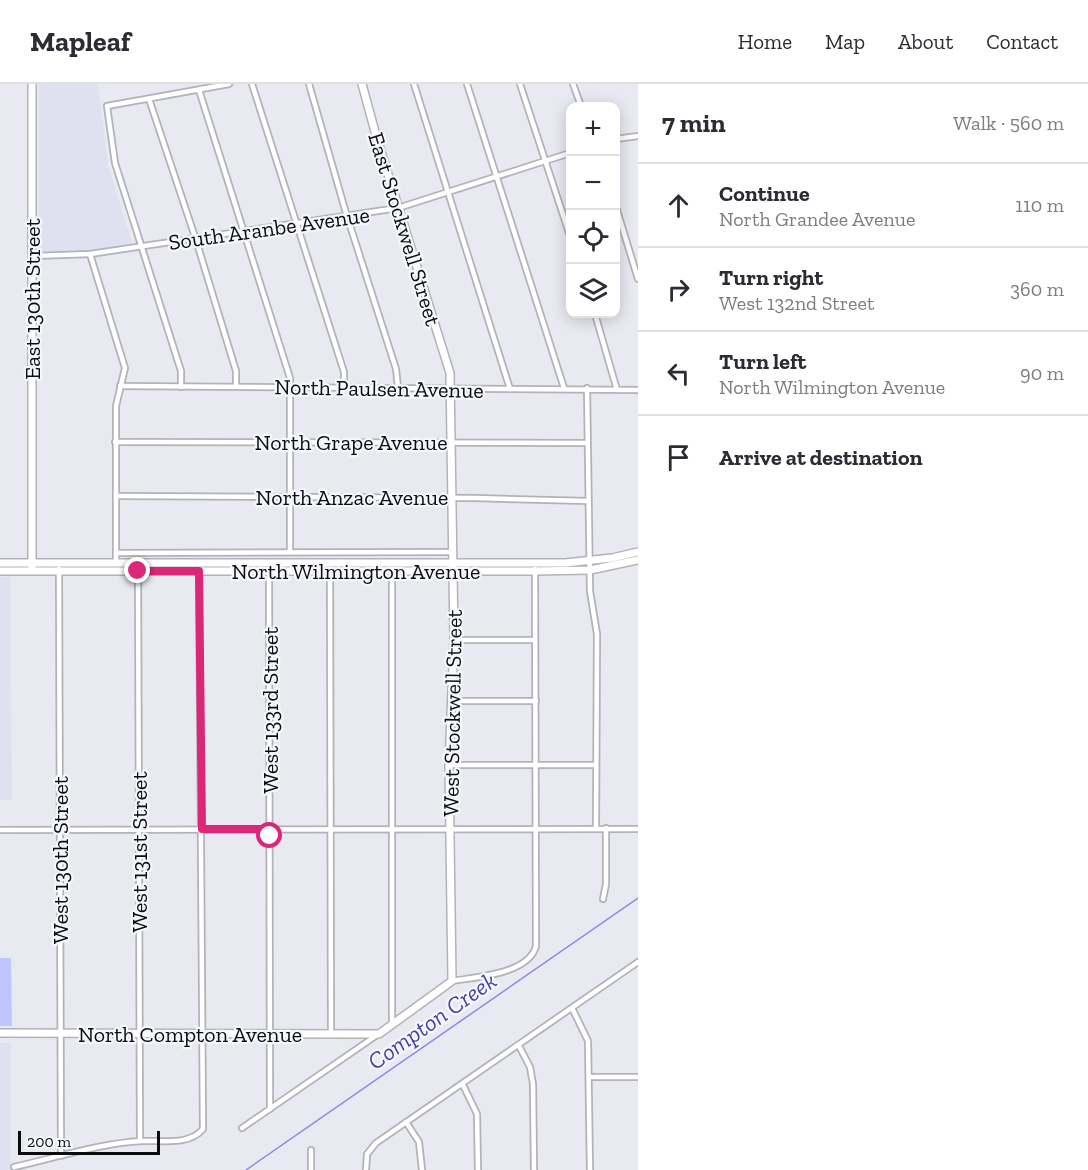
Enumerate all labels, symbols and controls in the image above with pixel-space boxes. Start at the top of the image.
text: Mapleaf [30,25,130,58]
text: Home [738,29,792,54]
text: Map [825,29,865,54]
text: About [898,29,953,54]
text: Contact [986,29,1058,54]
map controls [566,102,620,318]
button: + [566,102,620,156]
text: 7 min [662,107,726,139]
text: Walk · 560 m [953,111,1064,135]
street label: East Stockwell Street [362,129,447,330]
button: − [566,156,620,210]
text: Continue [719,180,810,207]
icon: ahead [662,189,695,222]
text: 110 m [1015,193,1064,217]
street label: South Aranbe Avenue [167,201,371,256]
text: North Grandee Avenue [719,207,915,231]
button: locate [566,210,620,264]
street label: East 130th Street [19,217,46,380]
button: layers [566,264,620,318]
text: Turn right [719,264,823,291]
icon: right [662,273,695,306]
text: 360 m [1010,277,1064,301]
text: West 132nd Street [719,291,874,315]
text: Turn left [719,348,806,375]
icon: left [662,357,695,390]
text: 90 m [1020,361,1064,385]
street label: North Paulsen Avenue [274,373,484,404]
text: North Wilmington Avenue [719,375,945,399]
street label: North Grape Avenue [254,429,448,456]
icon: arrive [662,441,695,474]
text: Arrive at destination [719,444,922,471]
street label: North Anzac Avenue [256,484,448,511]
route end [124,557,150,583]
street label: North Wilmington Avenue [232,558,480,585]
street label: West Stockwell Street [437,608,468,817]
street label: West 133rd Street [257,626,284,793]
street label: West 131st Street [126,771,153,933]
street label: West 130th Street [47,775,74,944]
route start [256,822,282,848]
water label: Compton Creek [362,965,502,1076]
street label: North Compton Avenue [78,1021,302,1048]
scale bar [18,1128,160,1156]
text: 200 m [27,1132,71,1151]

